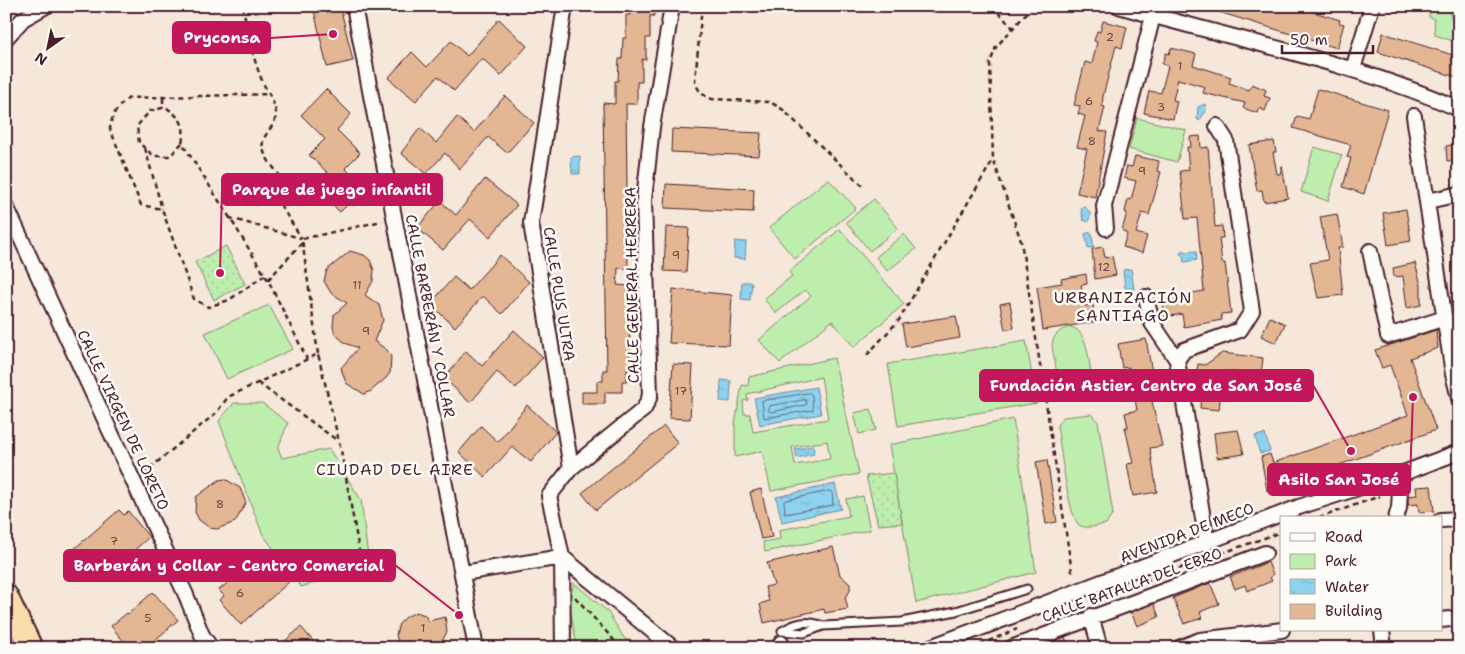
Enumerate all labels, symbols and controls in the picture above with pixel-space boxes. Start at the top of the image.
north arrow [22,22,72,72]
callout: Pryconsa [173,22,270,53]
scale bar [1282,22,1374,54]
text: Pryconsa [184,27,260,48]
house number: 2 [1106,29,1114,45]
text: 50 m [1290,30,1328,50]
text: N [31,48,50,69]
house number: 1 [1177,58,1183,74]
house number: 6 [1085,93,1093,109]
house number: 3 [1157,99,1165,115]
house number: 8 [1088,133,1096,149]
house number: 9 [1138,163,1146,179]
callout: Parque de juego infantil [222,174,442,205]
text: Parque de juego infantil [232,179,432,200]
street label: CALLE GENERAL HERRERA [620,186,644,383]
street label: CALLE BARBERÁN Y COLLAR [400,213,460,419]
street label: CALLE PLUS ULTRA [539,225,580,363]
house number: 9 [672,247,680,263]
house number: 12 [1098,259,1110,275]
house number: 11 [352,277,362,293]
district label: URBANIZACIÓN SANTIAGO [1054,287,1192,326]
house number: 9 [362,323,370,339]
street label: CALLE VIRGEN DE LORETO [72,327,174,513]
callout: Fundación Astier. Centro de San José [980,370,1313,401]
text: Fundación Astier. Centro de San José [990,375,1303,396]
house number: 17 [675,383,687,399]
district label: CIUDAD DEL AIRE [316,459,474,480]
callout: Asilo San José [1268,464,1410,495]
text: Asilo San José [1278,469,1400,490]
house number: 8 [216,496,224,512]
street label: AVENIDA DE MECO [1117,498,1257,568]
legend [1280,516,1442,632]
text: Road [1325,527,1363,547]
house number: 7 [110,533,118,549]
street label: CALLE BATALLA DEL EBRO [1039,543,1225,627]
callout: Barberán y Collar - Centro Comercial [64,550,395,581]
text: Park [1325,551,1357,571]
text: Barberán y Collar - Centro Comercial [74,555,385,576]
text: Water [1325,577,1369,597]
house number: 6 [236,585,244,601]
text: Building [1325,601,1382,621]
house number: 5 [144,610,152,626]
house number: 1 [420,620,426,636]

